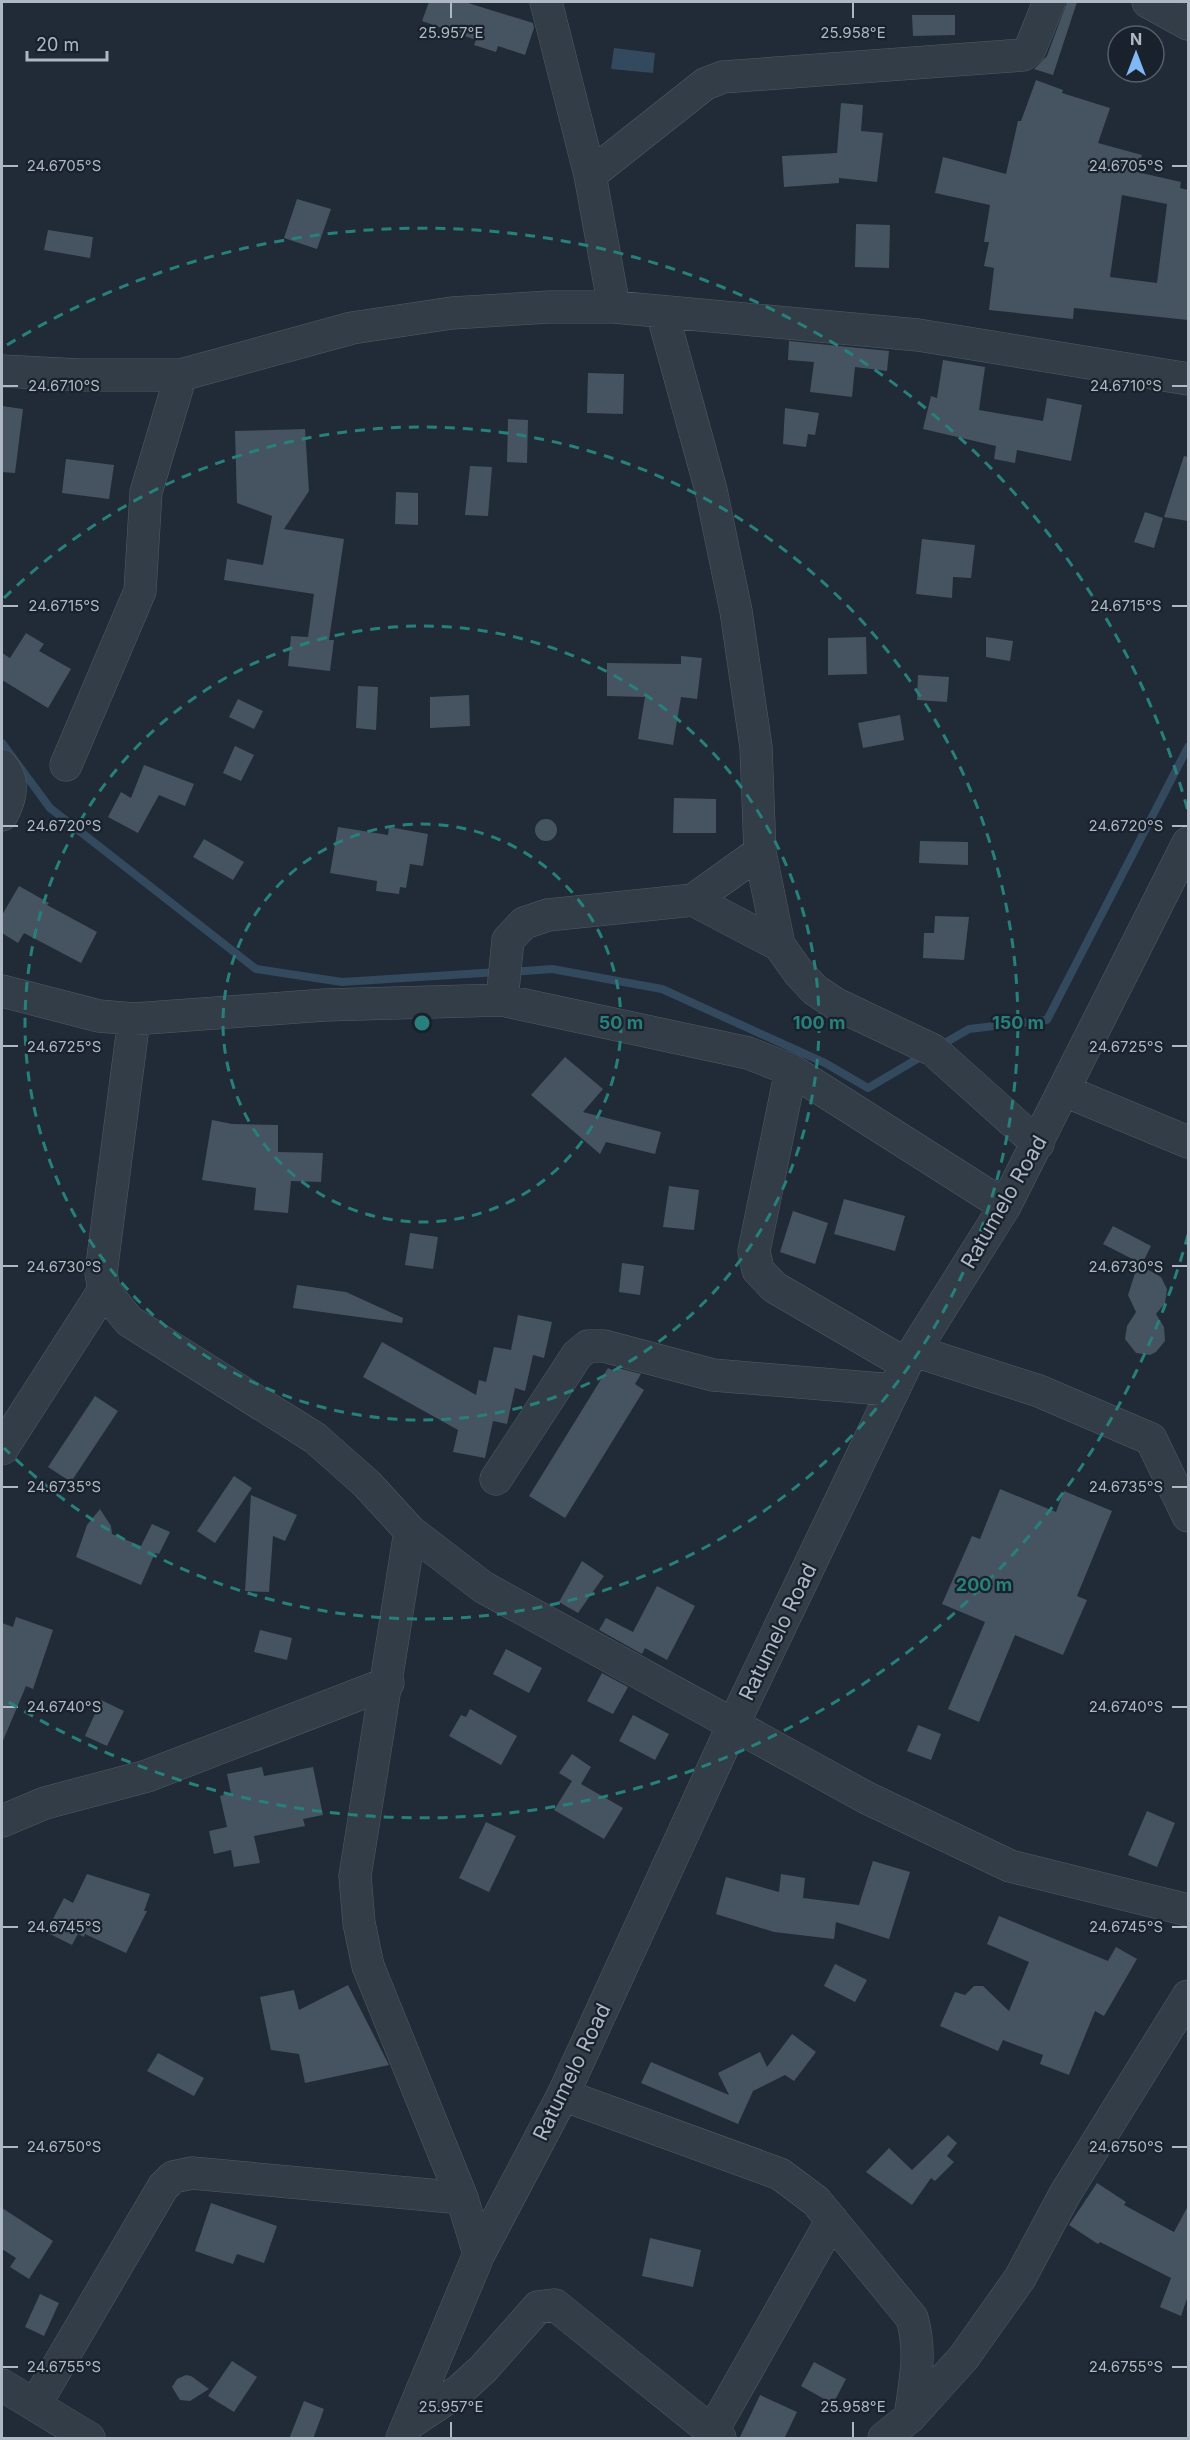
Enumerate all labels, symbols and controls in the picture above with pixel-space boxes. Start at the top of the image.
text: 25.957°E [419,23,483,42]
text: 25.958°E [820,23,886,42]
scale bar [27,24,106,62]
north arrow [1106,24,1166,84]
text: N [1130,29,1142,49]
text: 20 m [36,34,79,55]
text: 24.6705°S [27,156,101,175]
text: 24.6705°S [1089,156,1163,175]
text: 24.6710°S [28,376,100,395]
text: 24.6710°S [1090,376,1162,395]
text: 24.6715°S [28,596,100,615]
text: 24.6715°S [1090,596,1162,615]
text: 24.6720°S [27,816,101,835]
text: 24.6720°S [1089,816,1163,835]
text: 50 m [599,1012,643,1033]
text: 100 m [793,1012,845,1033]
text: 150 m [992,1012,1044,1033]
centre of rings [412,1013,432,1033]
text: 24.6725°S [27,1037,101,1056]
text: 24.6725°S [1089,1037,1163,1056]
street label: Ratumelo Road [955,1131,1052,1273]
text: 24.6730°S [27,1257,101,1276]
text: 24.6730°S [1089,1257,1163,1276]
text: 24.6735°S [27,1477,101,1496]
text: 24.6735°S [1089,1477,1163,1496]
street label: Ratumelo Road [734,1559,822,1704]
text: 200 m [956,1574,1012,1595]
text: 24.6740°S [27,1697,101,1716]
text: 24.6740°S [1089,1697,1163,1716]
text: 24.6745°S [27,1917,101,1936]
text: 24.6745°S [1089,1917,1163,1936]
street label: Ratumelo Road [528,1999,616,2144]
text: 24.6750°S [27,2137,101,2156]
text: 24.6750°S [1089,2137,1163,2156]
text: 24.6755°S [27,2357,101,2376]
text: 24.6755°S [1089,2357,1163,2376]
text: 25.957°E [419,2397,483,2416]
text: 25.958°E [820,2397,886,2416]

